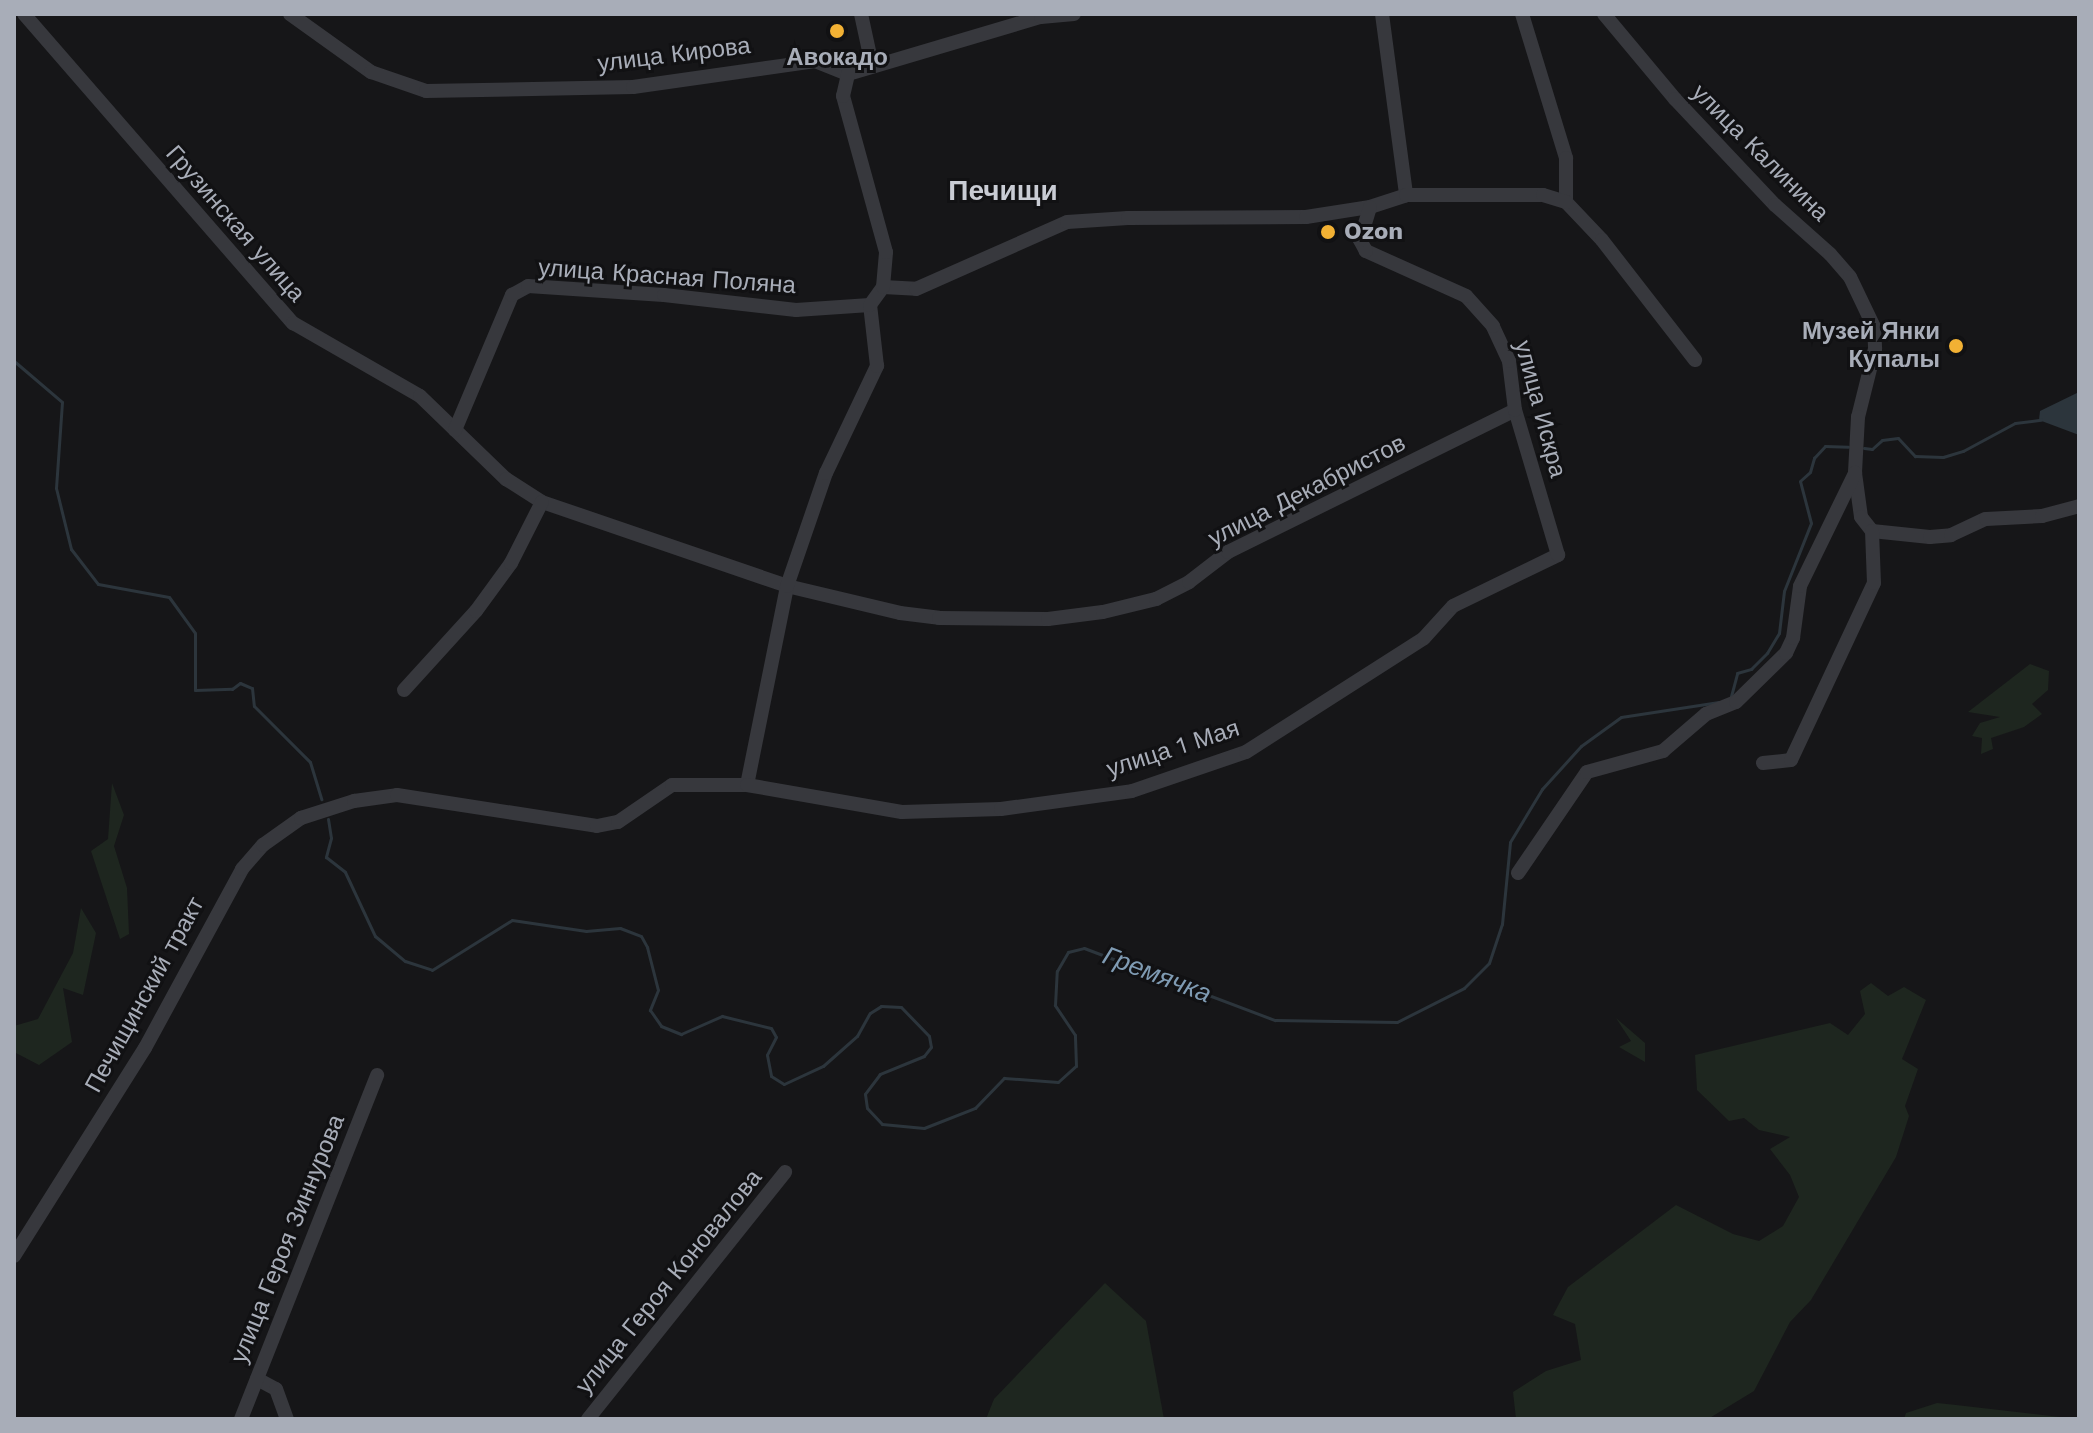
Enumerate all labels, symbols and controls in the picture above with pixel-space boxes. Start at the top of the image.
marker: Авокадо [828,22,846,40]
street label: улица Кирова [596,31,752,79]
place label: Авокадо [786,44,888,72]
street label: улица Калинина [1685,78,1835,228]
street label: Грузинская улица [159,140,311,308]
district label: Печищи [948,174,1058,208]
place label: Ozon [1344,218,1403,246]
marker: Ozon [1319,223,1337,241]
street label: улица Красная Поляна [537,254,797,300]
place label: Музей Янки Купалы [1802,318,1940,374]
street label: улица Искра [1508,337,1572,481]
marker: Музей Янки Купалы [1947,337,1965,355]
street label: улица Декабристов [1204,429,1410,553]
street label: улица 1 Мая [1103,714,1243,784]
street label: Печищинский тракт [79,892,211,1098]
water label: Гремячка [1098,940,1216,1010]
street label: улица Героя Зиннурова [225,1111,351,1367]
street label: улица Героя Коновалова [570,1164,768,1400]

